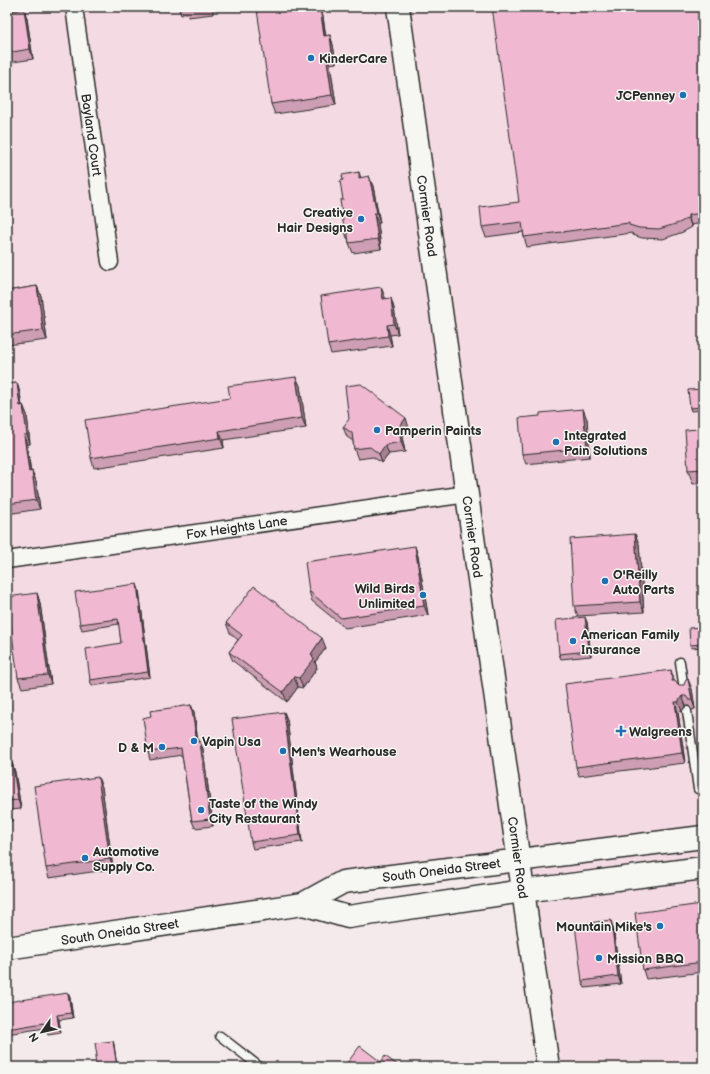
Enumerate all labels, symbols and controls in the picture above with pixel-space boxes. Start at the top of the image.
place label: KinderCare [319,51,388,67]
marker: KinderCare [306,53,316,63]
place label: JCPenney [616,88,675,104]
marker: JCPenney [678,90,688,100]
street label: Bayland Court [77,93,105,177]
street label: Cormier Road [413,174,440,258]
place label: Creative Hair Designs [277,205,354,236]
marker: Creative Hair Designs [356,214,366,224]
place label: Pamperin Paints [385,423,481,439]
marker: Pamperin Paints [372,425,382,435]
place label: Integrated Pain Solutions [564,428,647,459]
marker: Integrated Pain Solutions [551,437,561,447]
street label: Cormier Road [458,495,486,579]
street label: Fox Heights Lane [185,513,289,543]
place label: O'Reilly Auto Parts [612,567,674,598]
marker: O'Reilly Auto Parts [600,576,610,586]
place label: Wild Birds Unlimited [355,581,415,612]
marker: Wild Birds Unlimited [418,590,428,600]
place label: American Family Insurance [580,627,679,658]
marker: American Family Insurance [568,636,578,646]
place label: Walgreens [629,724,692,740]
marker: Walgreens [616,726,626,736]
place label: Vapin Usa [202,734,261,750]
marker: Vapin Usa [189,736,199,746]
place label: D & M [118,740,154,756]
marker: D & M [157,742,167,752]
place label: Men's Wearhouse [291,744,397,760]
marker: Men's Wearhouse [278,746,288,756]
place label: Taste of the Windy City Restaurant [209,796,318,827]
marker: Taste of the Windy City Restaurant [196,805,206,815]
street label: Cormier Road [504,816,531,900]
place label: Automotive Supply Co. [92,844,160,875]
marker: Automotive Supply Co. [80,853,90,863]
street label: South Oneida Street [381,855,501,886]
street label: South Oneida Street [60,916,180,949]
place label: Mountain Mike's [556,919,652,935]
marker: Mountain Mike's [655,921,665,931]
place label: Mission BBQ [607,951,684,967]
marker: Mission BBQ [594,953,604,963]
north arrow [22,1012,62,1052]
text: N [26,1030,42,1044]

